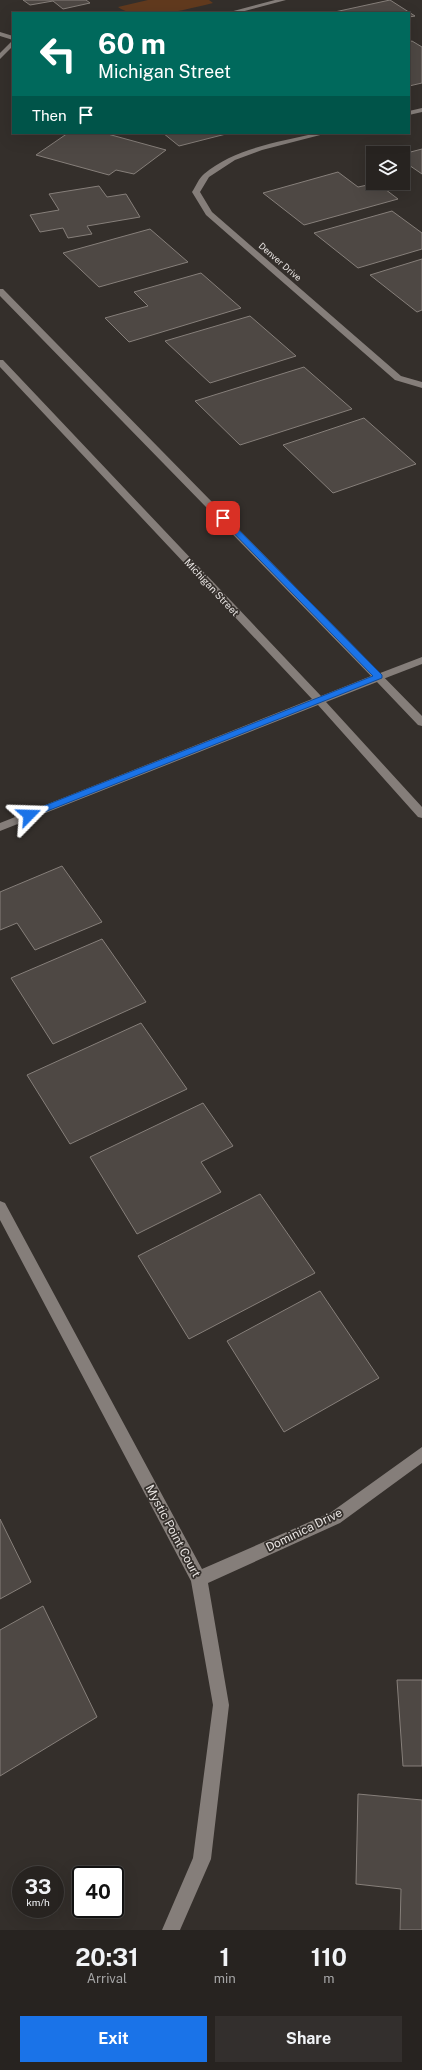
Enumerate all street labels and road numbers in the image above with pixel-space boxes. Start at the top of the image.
street label: Denver Drive [257,240,304,283]
street label: Michigan Street [182,556,242,618]
street label: Mystic Point Court [143,1482,203,1580]
street label: Dominica Drive [264,1505,345,1555]

